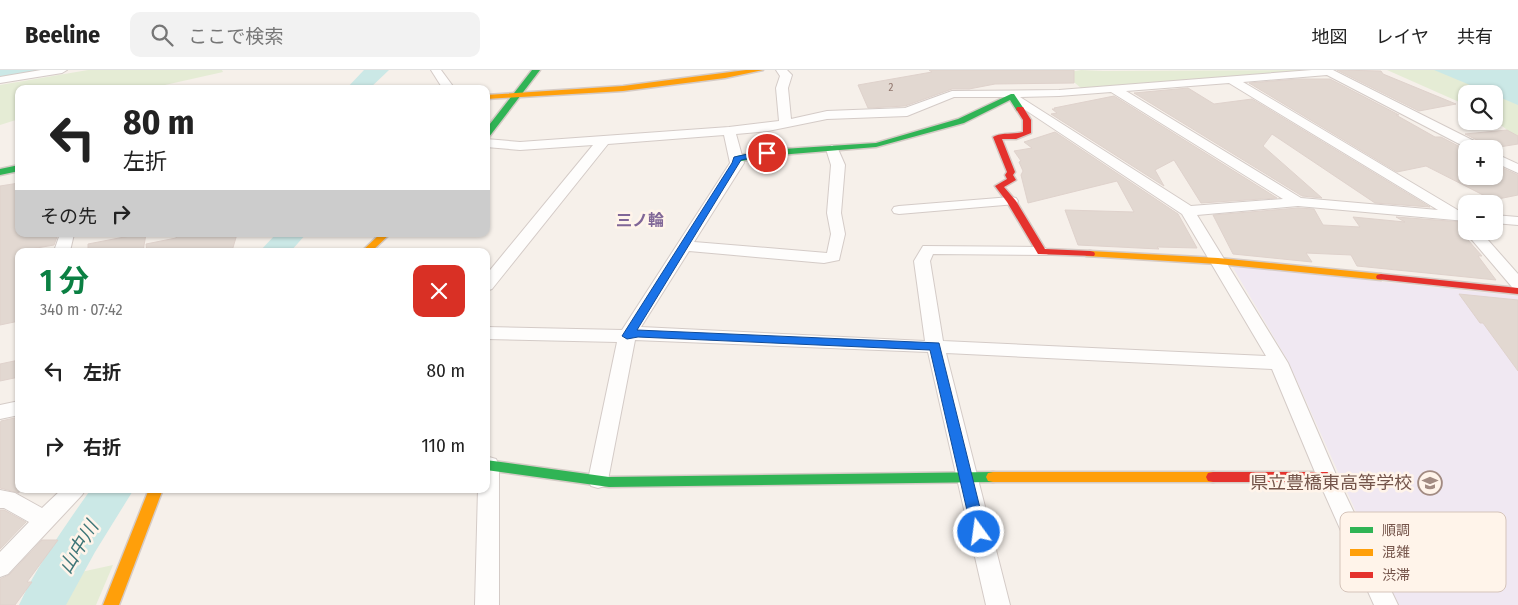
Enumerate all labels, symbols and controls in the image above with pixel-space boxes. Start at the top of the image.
search box [130,12,480,57]
text: Beeline [25,21,100,49]
icon: search [148,21,176,49]
text: ここで検索 [188,25,283,48]
text: 地図 [1312,26,1348,48]
text: レイヤ [1376,26,1429,48]
text: 共有 [1457,26,1493,48]
house number: 2 [889,81,894,94]
map controls [1458,85,1503,240]
button: search [1458,85,1503,130]
text: 80 m [123,101,195,143]
icon: left [40,105,105,170]
pin [746,132,788,174]
icon: arrive [753,139,781,167]
button: + [1458,140,1503,185]
text: 左折 [123,148,167,175]
button: − [1458,195,1503,240]
icon: right [107,200,135,228]
text: その先 [40,205,97,228]
district label: 三ノ輪 [616,211,664,230]
text: 1 分 [40,263,89,299]
button: close [413,265,465,317]
text: 340 m · 07:42 [40,300,123,319]
icon: left [40,357,68,385]
text: 80 m [427,359,465,382]
text: 左折 [83,361,121,384]
icon: right [40,432,68,460]
text: 110 m [421,434,465,457]
text: 右折 [83,436,121,459]
school or university icon: 県立豊橋東高等学校 [1417,470,1443,496]
place label: 県立豊橋東高等学校 [1250,472,1412,494]
position arrow [952,505,1004,557]
legend [1340,512,1506,592]
water label: 山中川 [54,515,104,578]
text: 順調 [1382,522,1410,539]
text: 混雑 [1382,544,1410,561]
text: 渋滞 [1382,567,1410,584]

